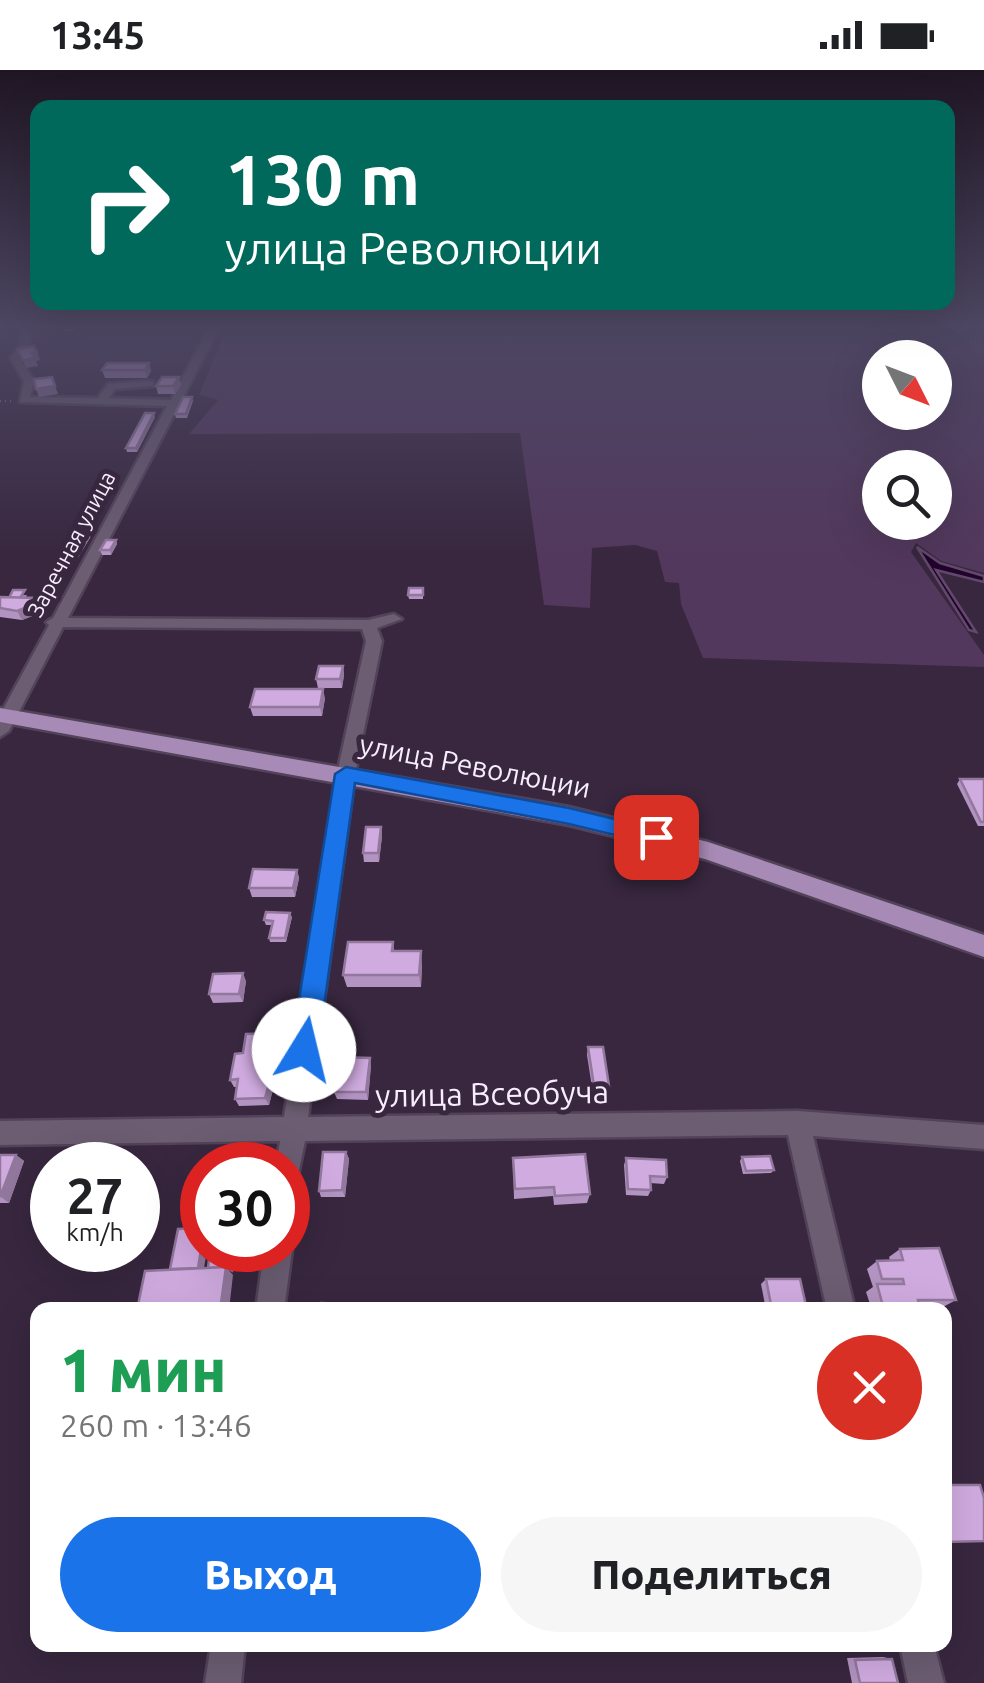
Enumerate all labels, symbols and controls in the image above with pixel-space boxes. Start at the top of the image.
text: 13:45 [50,14,145,56]
icon: right [60,140,190,270]
text: 130 m [225,140,420,218]
text: улица Революции [225,222,602,273]
north arrow [862,340,952,430]
map controls [862,340,952,540]
button: search [862,450,952,540]
street label: Заречная улица [22,467,119,621]
street label: улица Революции [357,728,593,803]
pin [614,795,699,880]
icon: arrive [629,810,684,865]
position arrow [252,998,356,1102]
street label: улица Всеобуча [375,1073,609,1113]
speed limit sign: 30 [180,1142,310,1272]
text: 27 [67,1167,123,1223]
text: km/h [66,1218,124,1246]
button: close [817,1335,922,1440]
text: 1 мин [60,1336,227,1403]
text: 260 m · 13:46 [60,1407,252,1443]
button: Выход [60,1517,481,1632]
button: Поделиться [501,1517,922,1632]

